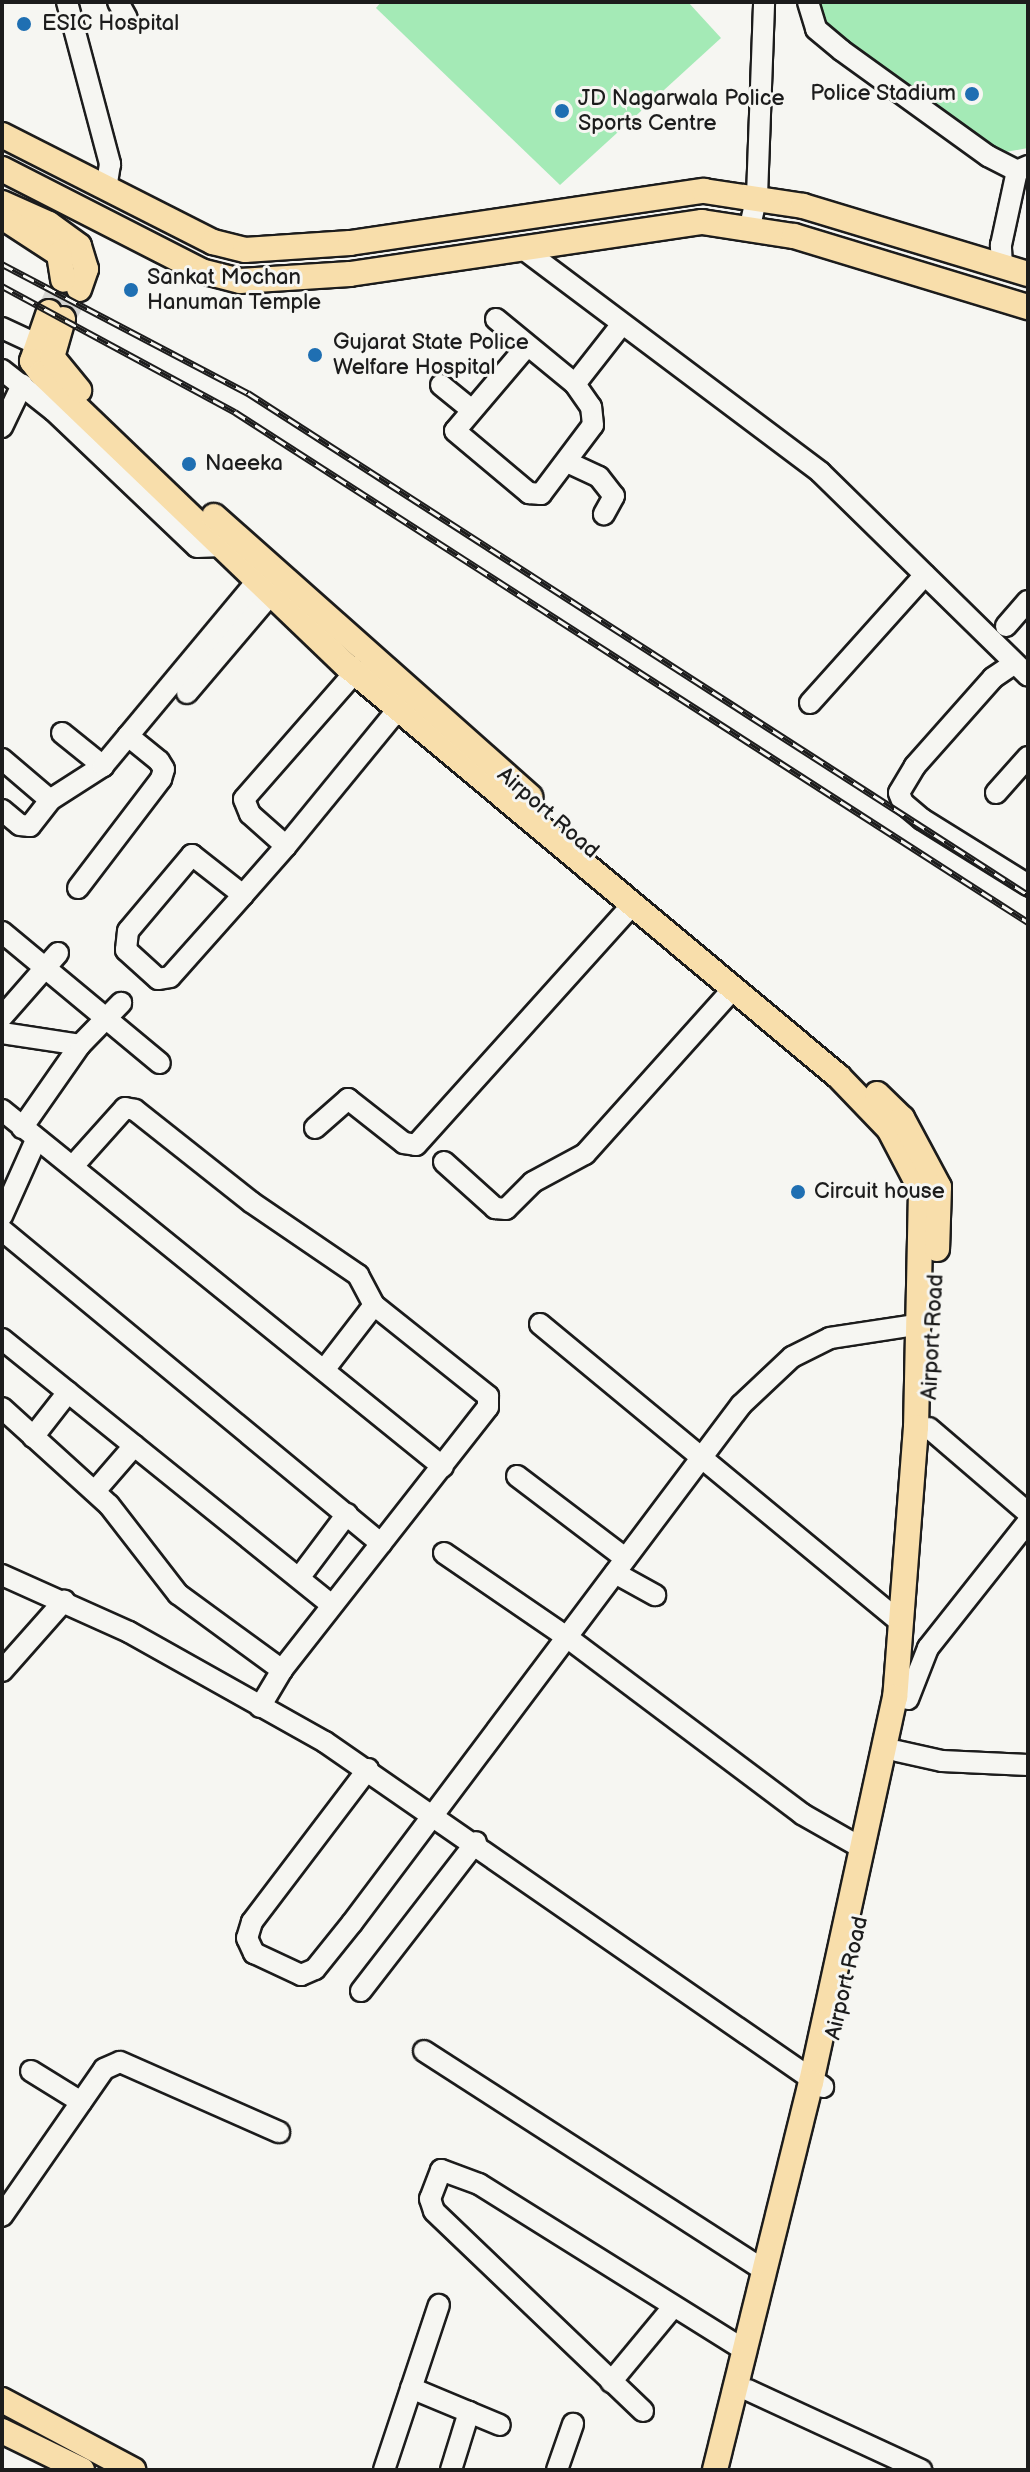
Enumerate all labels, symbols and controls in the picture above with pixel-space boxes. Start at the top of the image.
place label: ESIC Hospital [42,11,179,37]
marker: ESIC Hospital [13,13,35,35]
place label: Police Stadium [810,81,956,107]
place label: JD Nagarwala Police Sports Centre [578,85,784,136]
marker: Police Stadium [963,85,981,103]
marker: JD Nagarwala Police Sports Centre [553,102,571,120]
place label: Sankat Mochan Hanuman Temple [147,264,322,316]
marker: Sankat Mochan Hanuman Temple [122,281,140,299]
place label: Gujarat State Police Welfare Hospital [333,329,529,380]
marker: Gujarat State Police Welfare Hospital [304,344,326,366]
place label: Naeeka [205,451,283,477]
marker: Naeeka [180,455,198,473]
street label: Airport Road [492,762,604,864]
place label: Circuit house [814,1179,945,1205]
marker: Circuit house [789,1183,807,1201]
street label: Airport Road [917,1273,949,1401]
street label: Airport Road [820,1914,874,2042]

